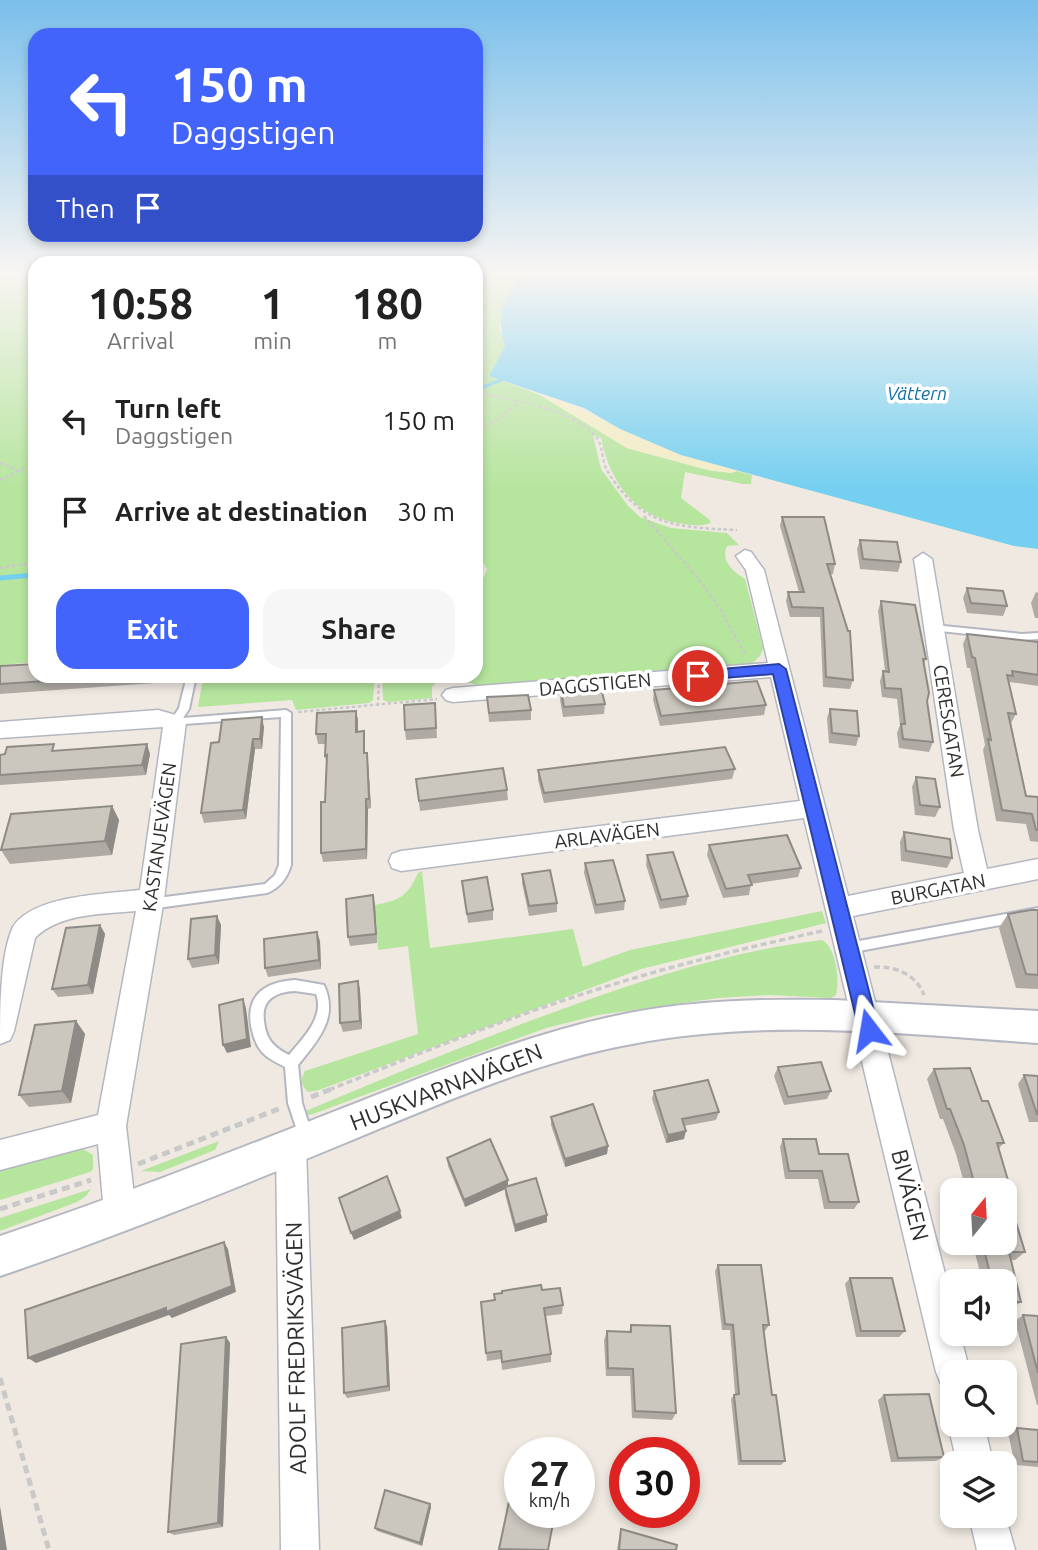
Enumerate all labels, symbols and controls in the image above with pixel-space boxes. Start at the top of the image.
icon: left [56,56,147,147]
text: 150 m [171,56,308,111]
text: Daggstigen [171,114,335,150]
icon: arrive [129,189,167,227]
text: Then [56,194,115,223]
text: 10:58 [88,280,193,327]
text: 1 [261,280,284,327]
text: 180 [352,280,423,327]
text: Arrival [107,328,174,353]
text: min [253,328,292,353]
text: m [377,328,397,353]
water label: Vättern [887,383,947,403]
text: Turn left [115,394,221,423]
icon: left [56,402,94,440]
text: 150 m [383,406,455,435]
text: Daggstigen [115,423,233,448]
icon: arrive [56,493,94,531]
text: Arrive at destination [115,497,368,526]
text: 30 m [397,497,455,526]
button: Exit [56,589,249,669]
button: Share [263,589,455,669]
pin [668,646,728,706]
icon: arrive [679,657,717,695]
street label: CERESGATAN [929,663,969,779]
street label: DAGGSTIGEN [538,668,652,700]
street label: KASTANJEVÄGEN [138,761,180,913]
street label: ARLAVÄGEN [553,818,661,852]
street label: BURGATAN [889,869,987,909]
position arrow [832,993,906,1067]
street label: HUSKVARNAVÄGEN [346,1038,545,1135]
street label: BIVÄGEN [887,1147,934,1243]
north arrow [940,1178,1017,1255]
map controls [940,1178,1017,1528]
street label: ADOLF FREDRIKSVÄGEN [281,1221,310,1475]
button: sound [940,1269,1017,1346]
button: search [940,1360,1017,1437]
speed limit sign: 30 [609,1437,700,1528]
button: layers [940,1451,1017,1528]
text: 27 [530,1453,569,1493]
text: km/h [529,1490,570,1510]

